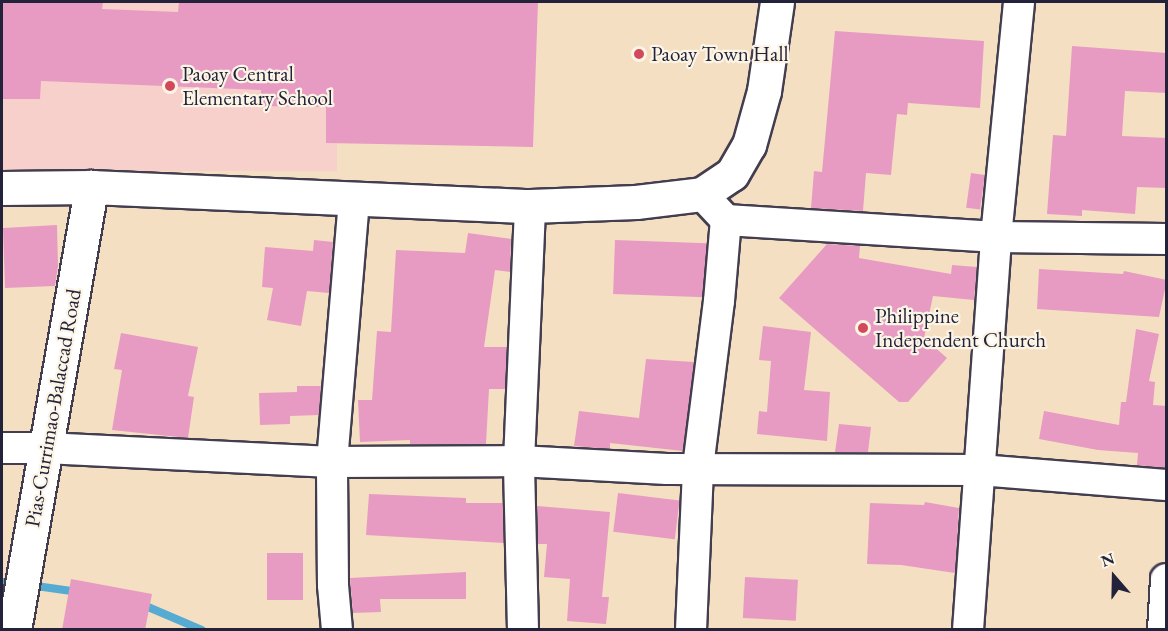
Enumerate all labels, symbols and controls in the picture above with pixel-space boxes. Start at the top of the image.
place label: Paoay Town Hall [651,41,789,67]
marker: Paoay Town Hall [632,47,646,61]
place label: Paoay Central Elementary School [182,61,333,111]
marker: Paoay Central Elementary School [163,79,177,93]
street label: Pias-Currimao-Balaccad Road [20,287,86,529]
place label: Philippine Independent Church [875,303,1046,353]
marker: Philippine Independent Church [856,321,870,335]
north arrow [1084,547,1144,607]
text: N [1098,548,1117,572]

